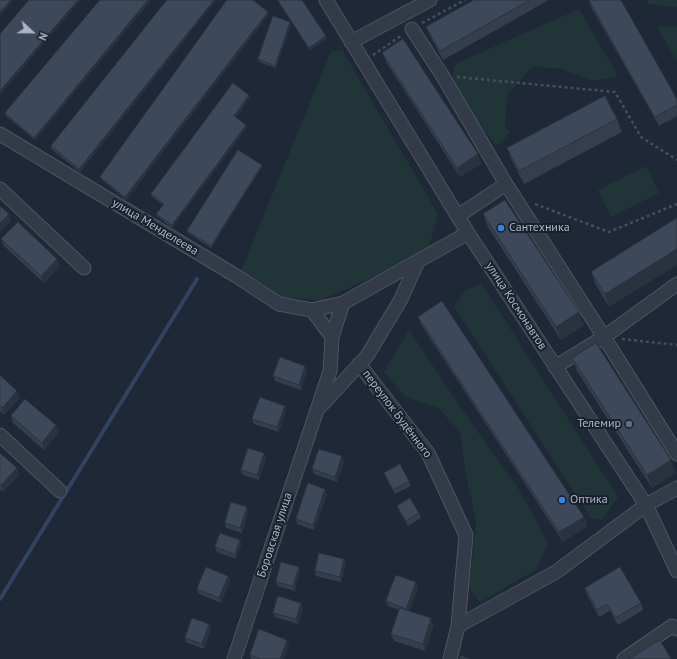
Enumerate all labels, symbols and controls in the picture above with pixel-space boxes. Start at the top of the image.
north arrow [12,12,52,52]
text: N [35,31,51,42]
street label: улица Менделеева [109,196,201,258]
place label: Сантехника [509,221,570,235]
marker: Сантехника [496,223,506,233]
street label: улица Космонавтов [482,259,550,353]
street label: переулок Будённого [359,367,435,461]
place label: Телемир [577,417,621,431]
marker: Телемир [624,419,634,429]
street label: Боровская улица [254,491,296,579]
place label: Оптика [570,493,608,507]
marker: Оптика [557,495,567,505]

